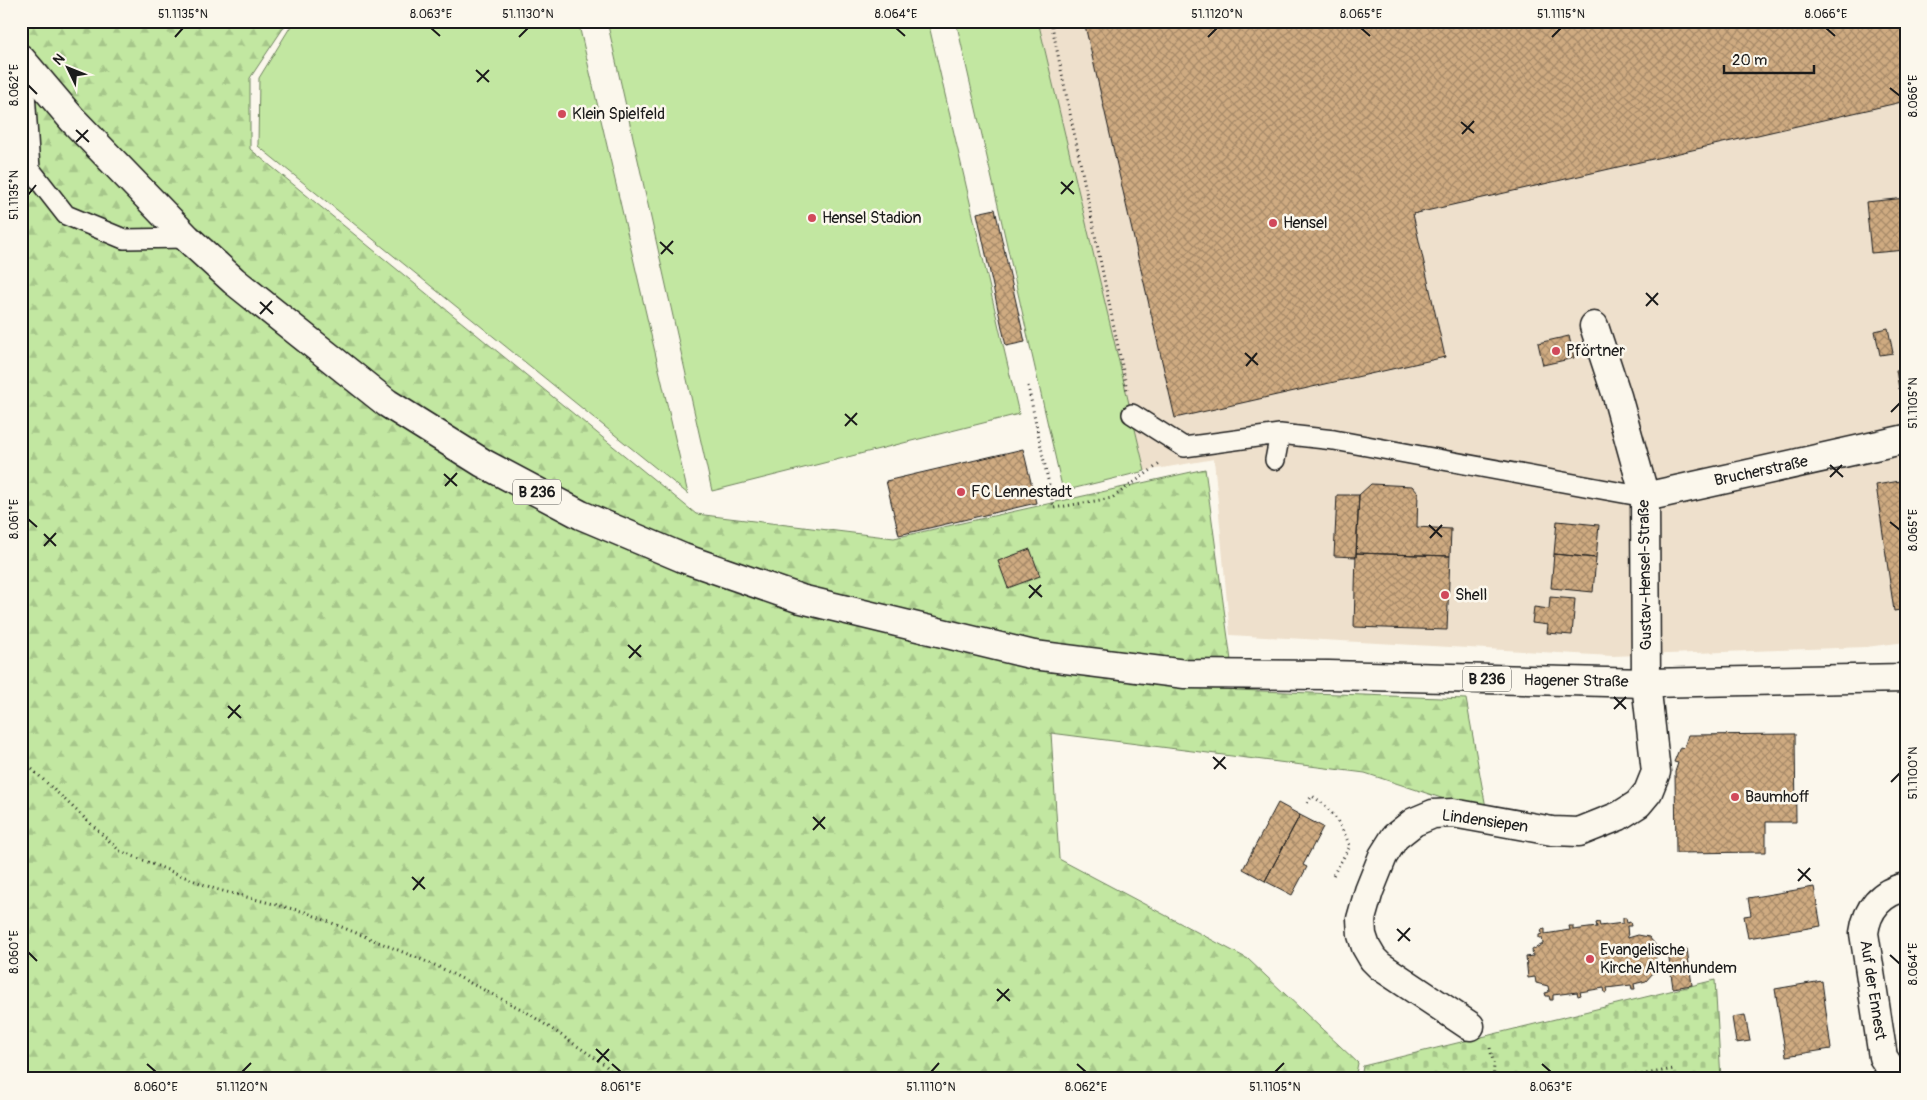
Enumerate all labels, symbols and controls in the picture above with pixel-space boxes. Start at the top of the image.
text: 51.1135°N [158,7,208,22]
text: 8.063°E [410,7,452,22]
text: 51.1130°N [502,7,554,22]
text: 8.064°E [875,7,917,22]
text: 51.1120°N [1191,7,1243,22]
text: 8.065°E [1340,7,1382,22]
text: 51.1115°N [1537,7,1585,22]
text: 8.066°E [1805,7,1847,22]
north arrow [42,42,92,92]
scale bar [1724,42,1814,74]
text: N [49,50,68,69]
text: 20 m [1732,51,1767,70]
text: 8.062°E [7,64,22,106]
text: 8.066°E [1906,75,1921,117]
place label: Klein Spielfeld [572,104,665,124]
marker: Klein Spielfeld [556,108,568,120]
text: 51.1135°N [7,170,22,220]
place label: Hensel Stadion [822,208,922,228]
marker: Hensel Stadion [806,212,818,224]
place label: Hensel [1283,213,1328,233]
marker: Hensel [1267,217,1279,229]
place label: Pförtner [1566,341,1625,361]
marker: Pförtner [1550,345,1562,357]
text: 51.1105°N [1906,377,1921,429]
street label: Brucherstraße [1712,451,1810,491]
road number: B 236 [513,480,561,504]
place label: FC Lennestadt [971,482,1072,502]
marker: FC Lennestadt [955,486,967,498]
text: 8.061°E [7,499,22,539]
street label: Gustav-Hensel-Straße [1634,499,1656,651]
text: 8.065°E [1906,509,1921,551]
place label: Shell [1455,585,1487,605]
marker: Shell [1439,589,1451,601]
road number: B 236 [1463,666,1511,692]
street label: Hagener Straße [1523,670,1629,692]
text: 51.1100°N [1906,747,1921,799]
place label: Baumhoff [1745,787,1810,807]
marker: Baumhoff [1729,791,1741,803]
street label: Lindensiepen [1440,805,1530,837]
text: 8.060°E [7,930,22,974]
street label: Auf der Ennest [1855,939,1891,1042]
place label: Evangelische Kirche Altenhundem [1600,940,1737,978]
text: 8.064°E [1906,943,1921,985]
marker: Evangelische Kirche Altenhundem [1584,953,1596,965]
text: 8.060°E [134,1080,178,1095]
text: 51.1120°N [216,1080,268,1095]
text: 8.061°E [601,1080,641,1095]
text: 51.1110°N [906,1080,956,1095]
text: 8.062°E [1065,1080,1107,1095]
text: 51.1105°N [1249,1080,1301,1095]
text: 8.063°E [1530,1080,1572,1095]

